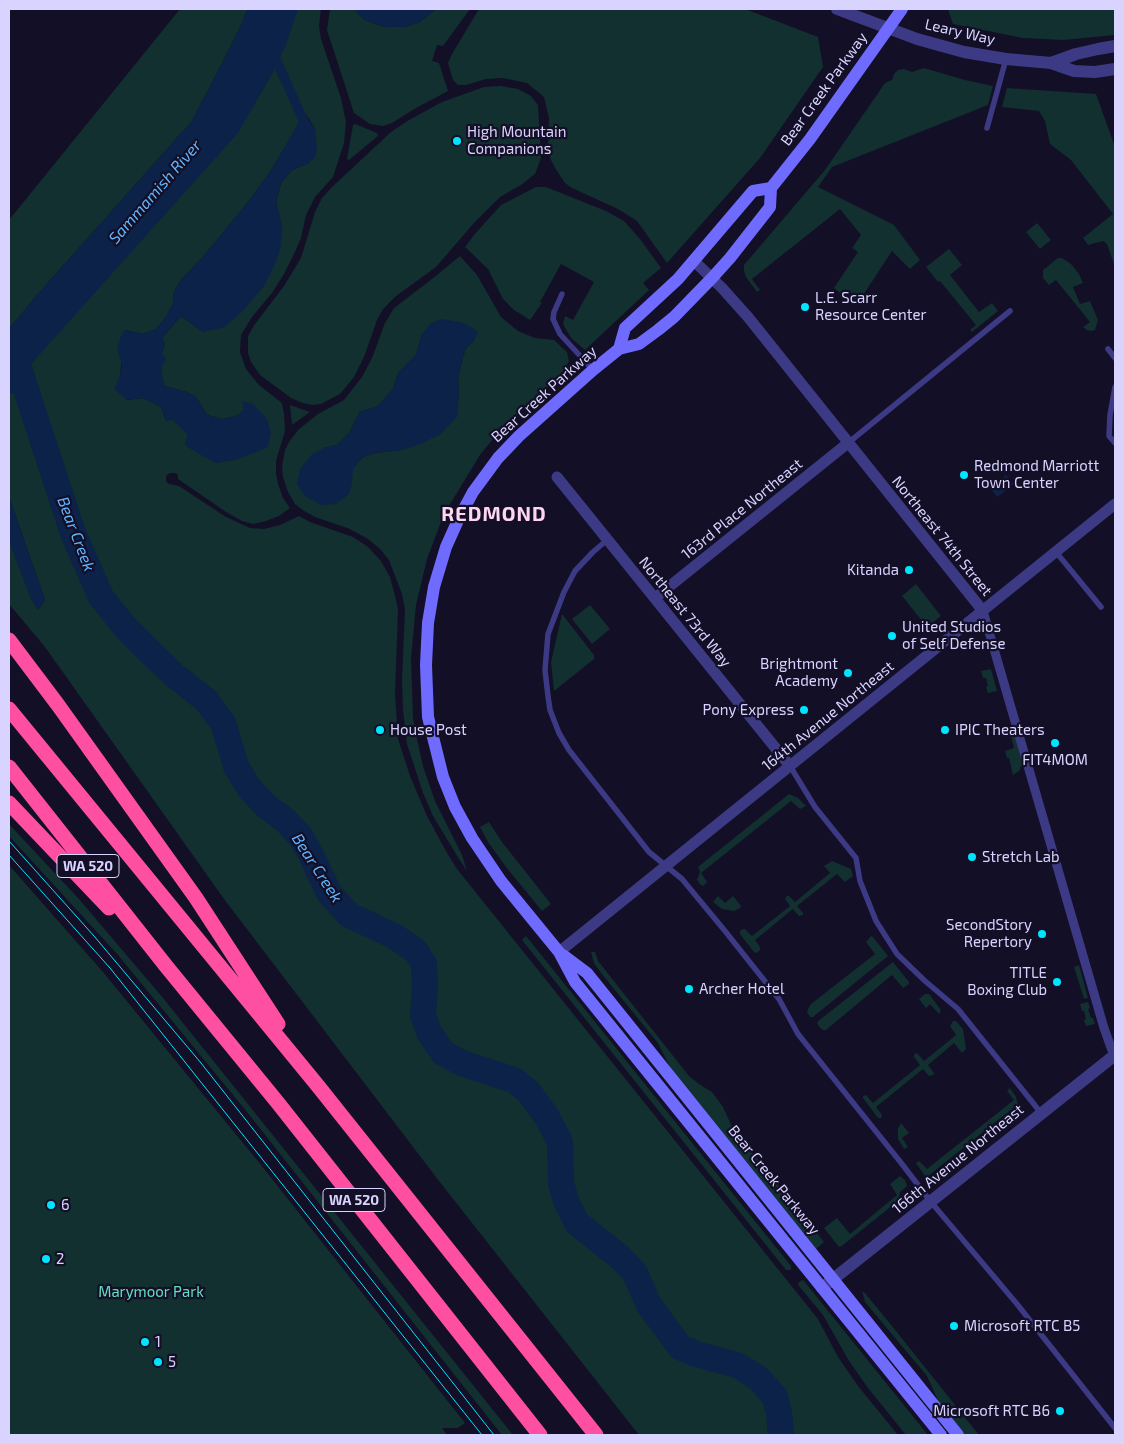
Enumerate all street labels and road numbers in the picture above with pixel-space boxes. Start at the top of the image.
street label: Leary Way [923,15,997,49]
street label: Bear Creek Parkway [777,29,871,149]
street label: Bear Creek Parkway [488,342,600,446]
street label: 163rd Place Northeast [678,455,806,563]
street label: Northeast 74th Street [888,472,996,600]
street label: Northeast 73rd Way [635,553,735,671]
street label: 164th Avenue Northeast [758,657,898,775]
road number: WA 520 [57,854,119,878]
street label: 166th Avenue Northeast [889,1101,1027,1217]
street label: Bear Creek Parkway [724,1122,824,1238]
road number: WA 520 [323,1188,385,1212]

